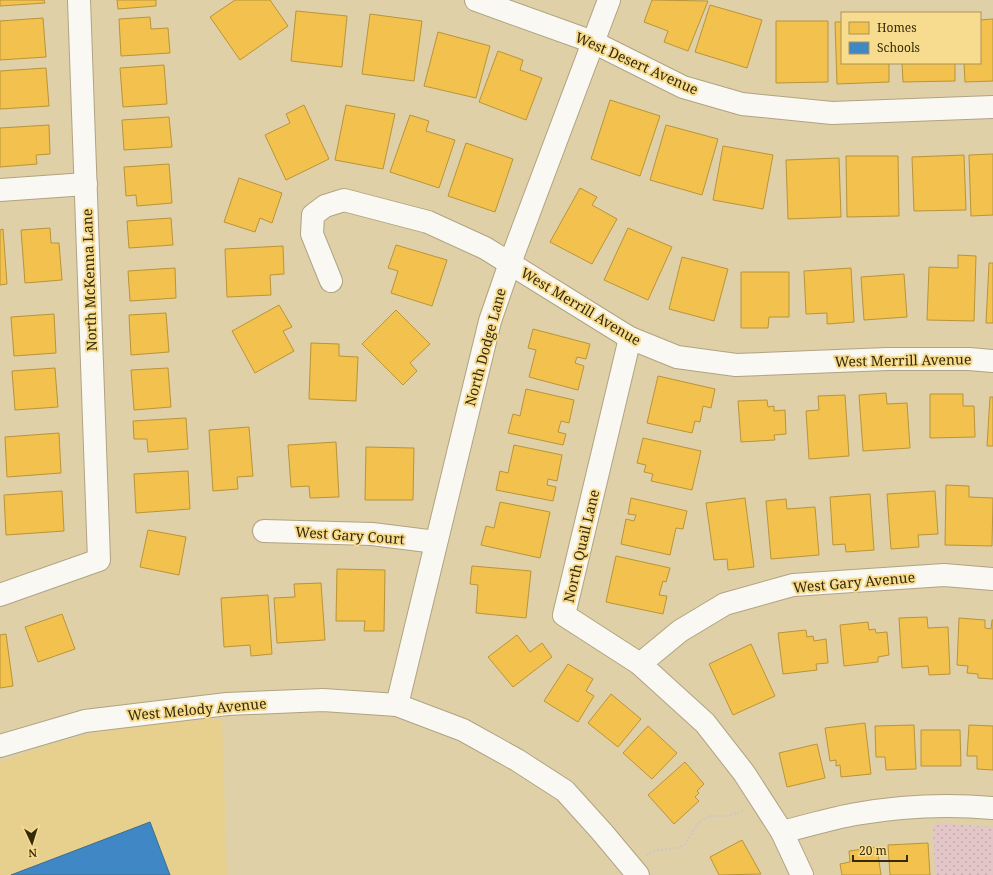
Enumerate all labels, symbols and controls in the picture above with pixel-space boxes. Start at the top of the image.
legend [841,12,981,64]
text: Homes [877,19,917,36]
street label: West Desert Avenue [572,27,702,99]
text: Schools [877,39,920,56]
street label: North McKenna Lane [77,208,101,352]
street label: West Merrill Avenue [517,263,645,349]
street label: North Dodge Lane [460,286,510,408]
street label: West Merrill Avenue [834,349,972,371]
street label: North Quail Lane [559,488,603,604]
street label: West Gary Court [295,522,405,548]
street label: West Gary Avenue [792,567,916,597]
street label: West Melody Avenue [127,693,267,725]
north arrow [12,823,52,863]
scale bar [853,837,907,863]
text: 20 m [859,842,887,859]
text: N [28,846,38,861]

